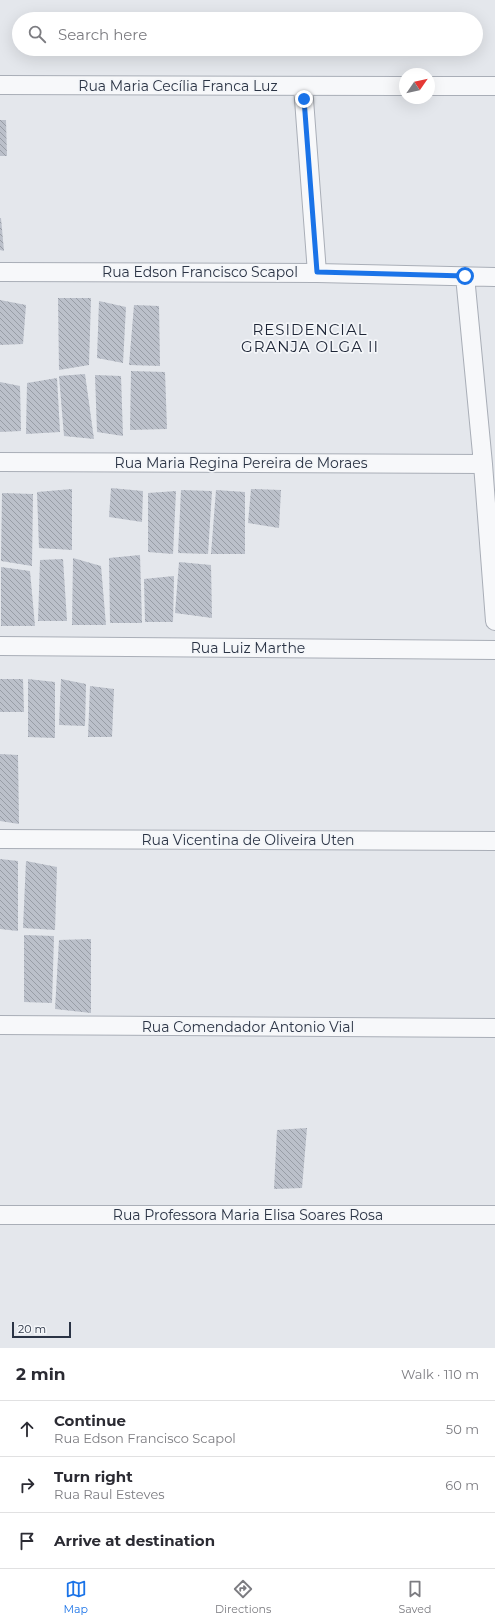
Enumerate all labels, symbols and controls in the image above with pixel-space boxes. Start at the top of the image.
search box [12,12,483,56]
icon: search [26,23,48,45]
text: Search here [58,25,147,44]
north arrow [399,68,435,104]
street label: Rua Maria Cecília Franca Luz [78,77,278,95]
route end [295,90,313,108]
street label: Rua Edson Francisco Scapol [102,263,298,281]
route start [456,267,474,285]
district label: RESIDENCIAL GRANJA OLGA II [241,320,379,356]
street label: Rua Maria Regina Pereira de Moraes [115,454,368,472]
street label: Rua Luiz Marthe [191,639,305,657]
street label: Rua Vicentina de Oliveira Uten [141,831,355,849]
street label: Rua Comendador Antonio Vial [142,1018,354,1036]
street label: Rua Professora Maria Elisa Soares Rosa [113,1206,383,1224]
scale bar [12,1320,71,1339]
text: 20 m [18,1322,46,1336]
text: 2 min [16,1364,66,1384]
text: Walk · 110 m [401,1366,479,1382]
text: Continue [54,1411,126,1430]
icon: ahead [16,1418,38,1440]
text: 50 m [446,1421,479,1437]
text: Rua Edson Francisco Scapol [54,1430,236,1446]
text: Turn right [54,1467,133,1486]
icon: right [16,1474,38,1496]
text: 60 m [445,1477,479,1493]
text: Rua Raul Esteves [54,1486,165,1502]
icon: arrive [16,1530,38,1552]
text: Arrive at destination [54,1531,215,1550]
tab: Map [64,1578,88,1616]
tab: Directions [215,1578,271,1616]
tab: Saved [398,1578,431,1616]

